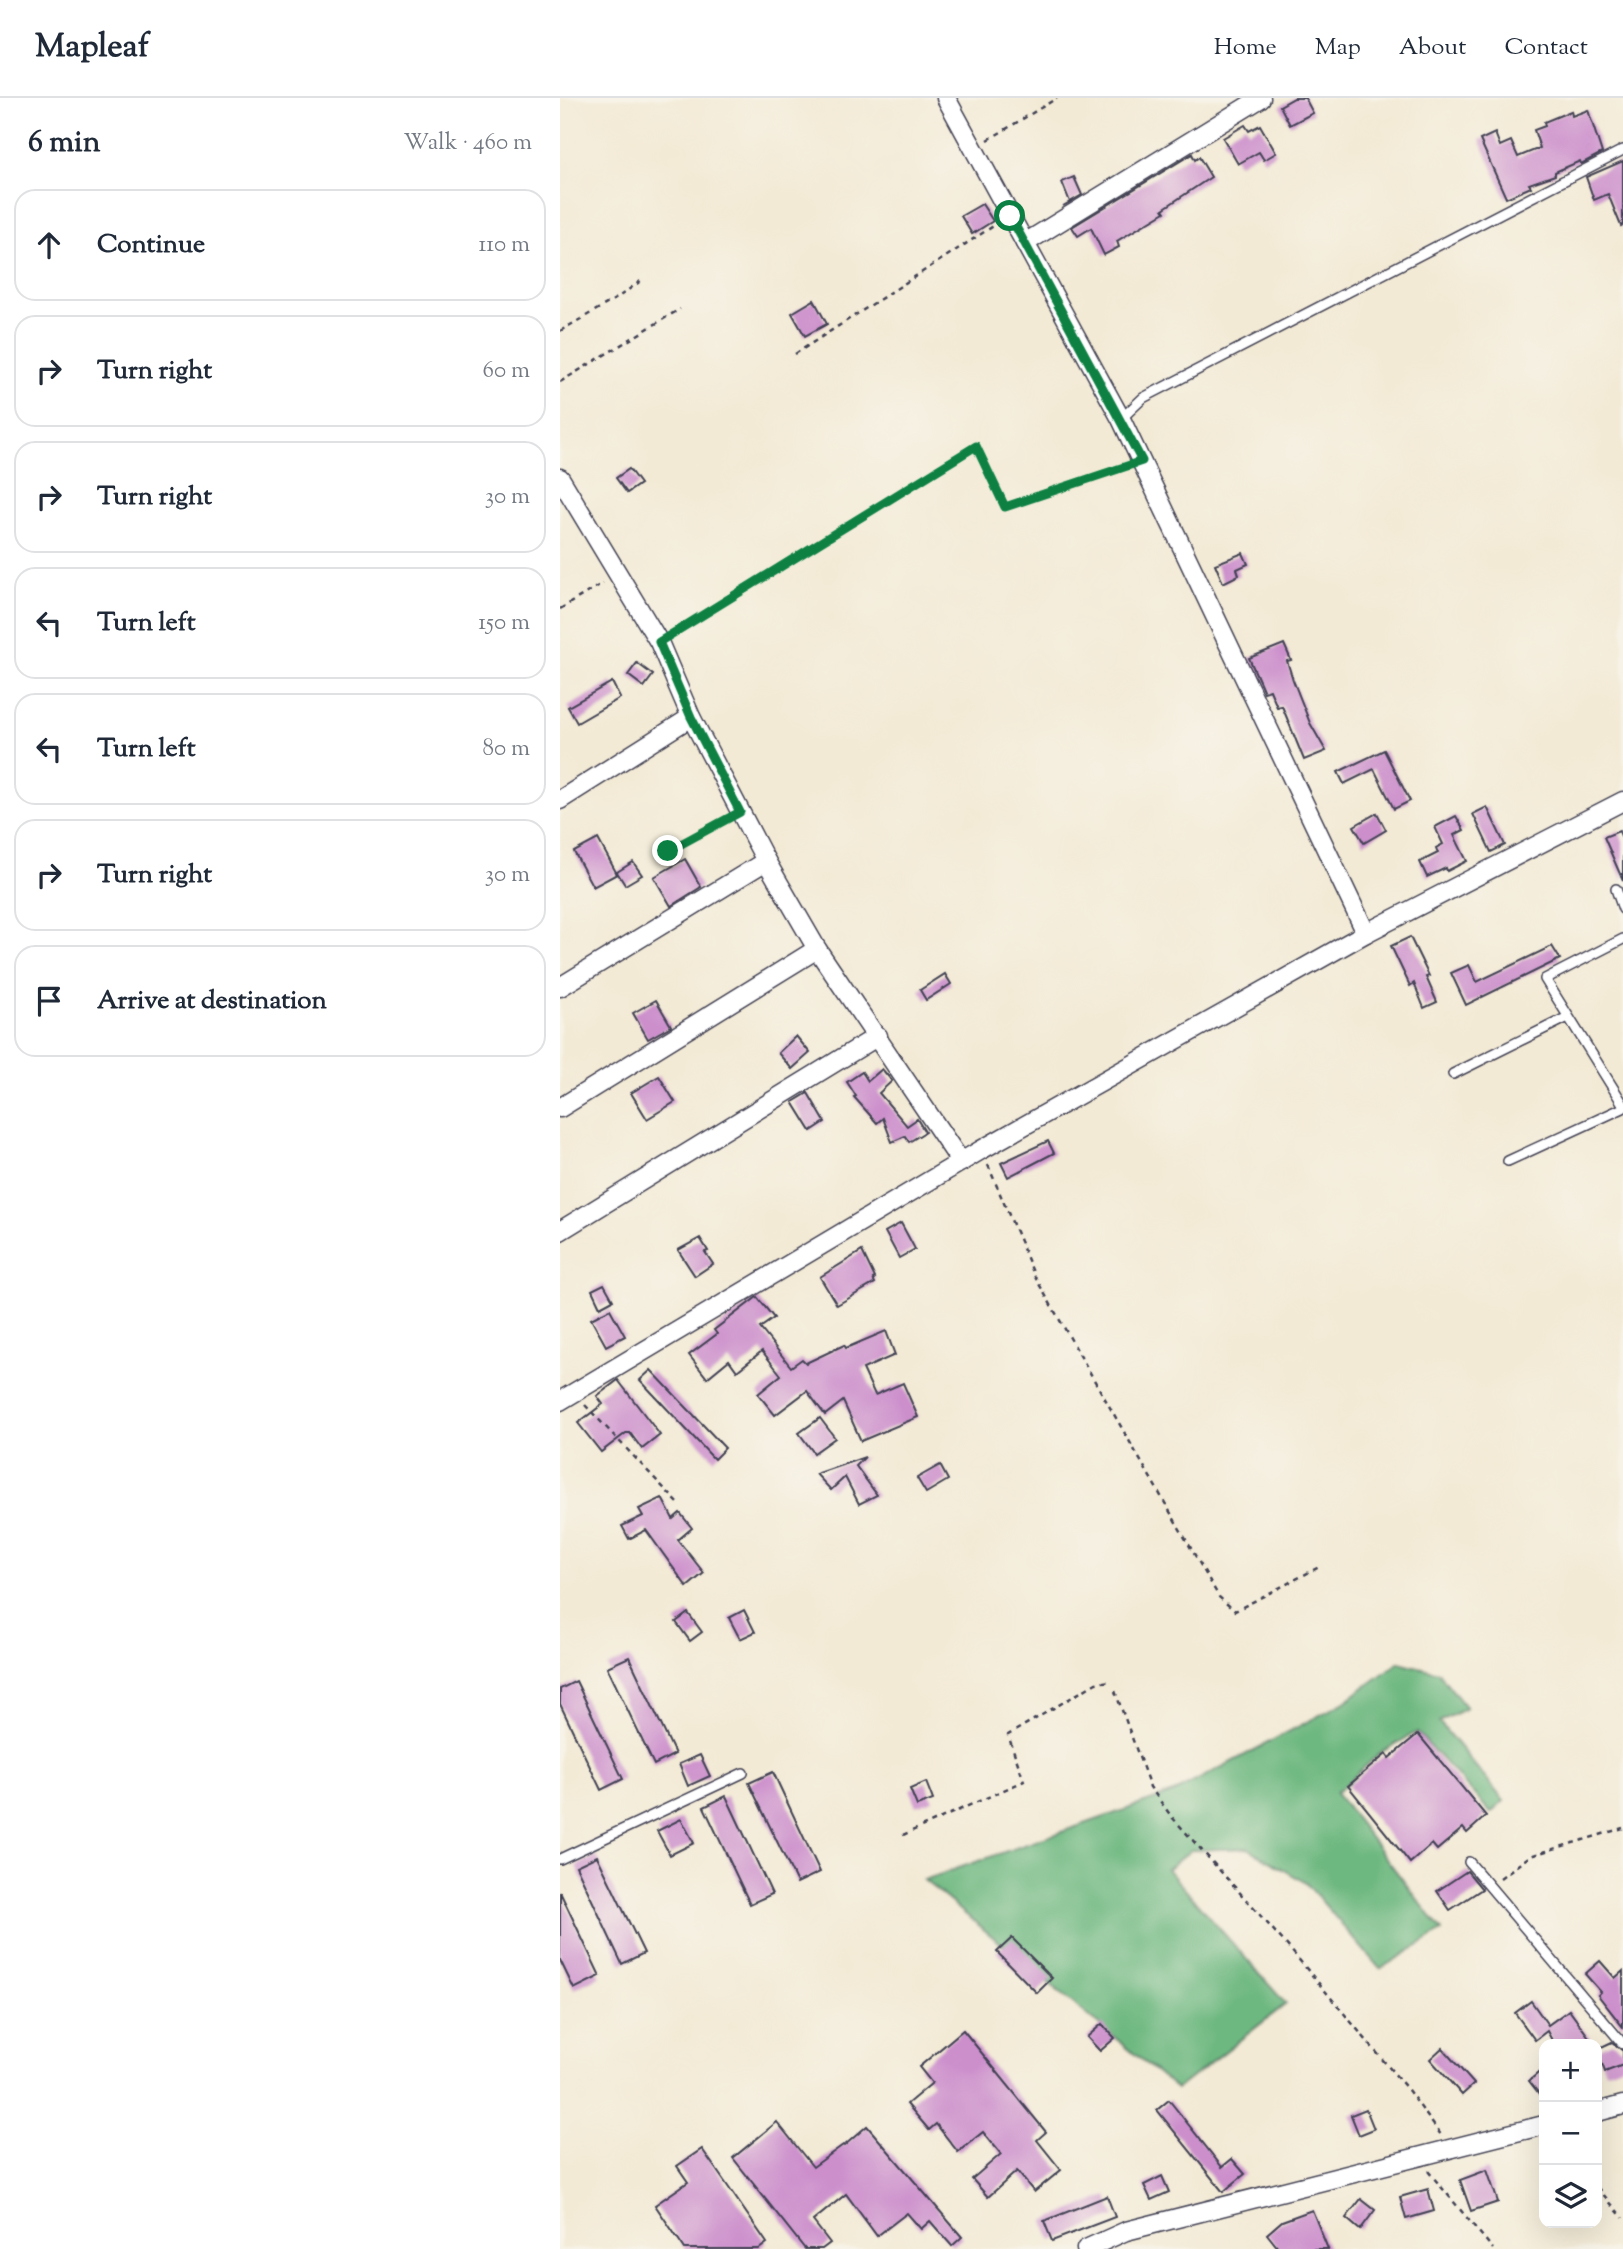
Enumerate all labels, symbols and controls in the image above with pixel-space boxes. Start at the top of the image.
text: Mapleaf [35,24,149,72]
text: Home [1214,31,1277,65]
text: Map [1315,31,1361,65]
text: About [1399,31,1466,65]
text: Contact [1504,31,1588,65]
text: 6 min [28,122,100,165]
text: Walk · 460 m [404,127,532,160]
route start [994,200,1025,231]
icon: ahead [30,226,68,264]
text: Continue [97,227,205,264]
text: 110 m [479,229,530,262]
icon: right [30,352,68,390]
text: Turn right [97,353,212,390]
text: 60 m [482,355,530,388]
icon: right [30,478,68,516]
text: Turn right [97,479,212,516]
text: 30 m [485,481,530,514]
icon: left [30,604,68,642]
text: Turn left [97,605,196,642]
text: 150 m [478,607,530,640]
icon: left [30,730,68,768]
text: Turn left [97,731,196,768]
text: 80 m [482,733,530,766]
route end [652,835,683,866]
icon: right [30,856,68,894]
text: Turn right [97,857,212,894]
text: 30 m [485,859,530,892]
icon: arrive [30,982,68,1020]
text: Arrive at destination [97,983,327,1020]
map controls [1539,2039,1602,2228]
button: + [1539,2039,1602,2102]
button: − [1539,2102,1602,2165]
button: layers [1539,2165,1602,2228]

